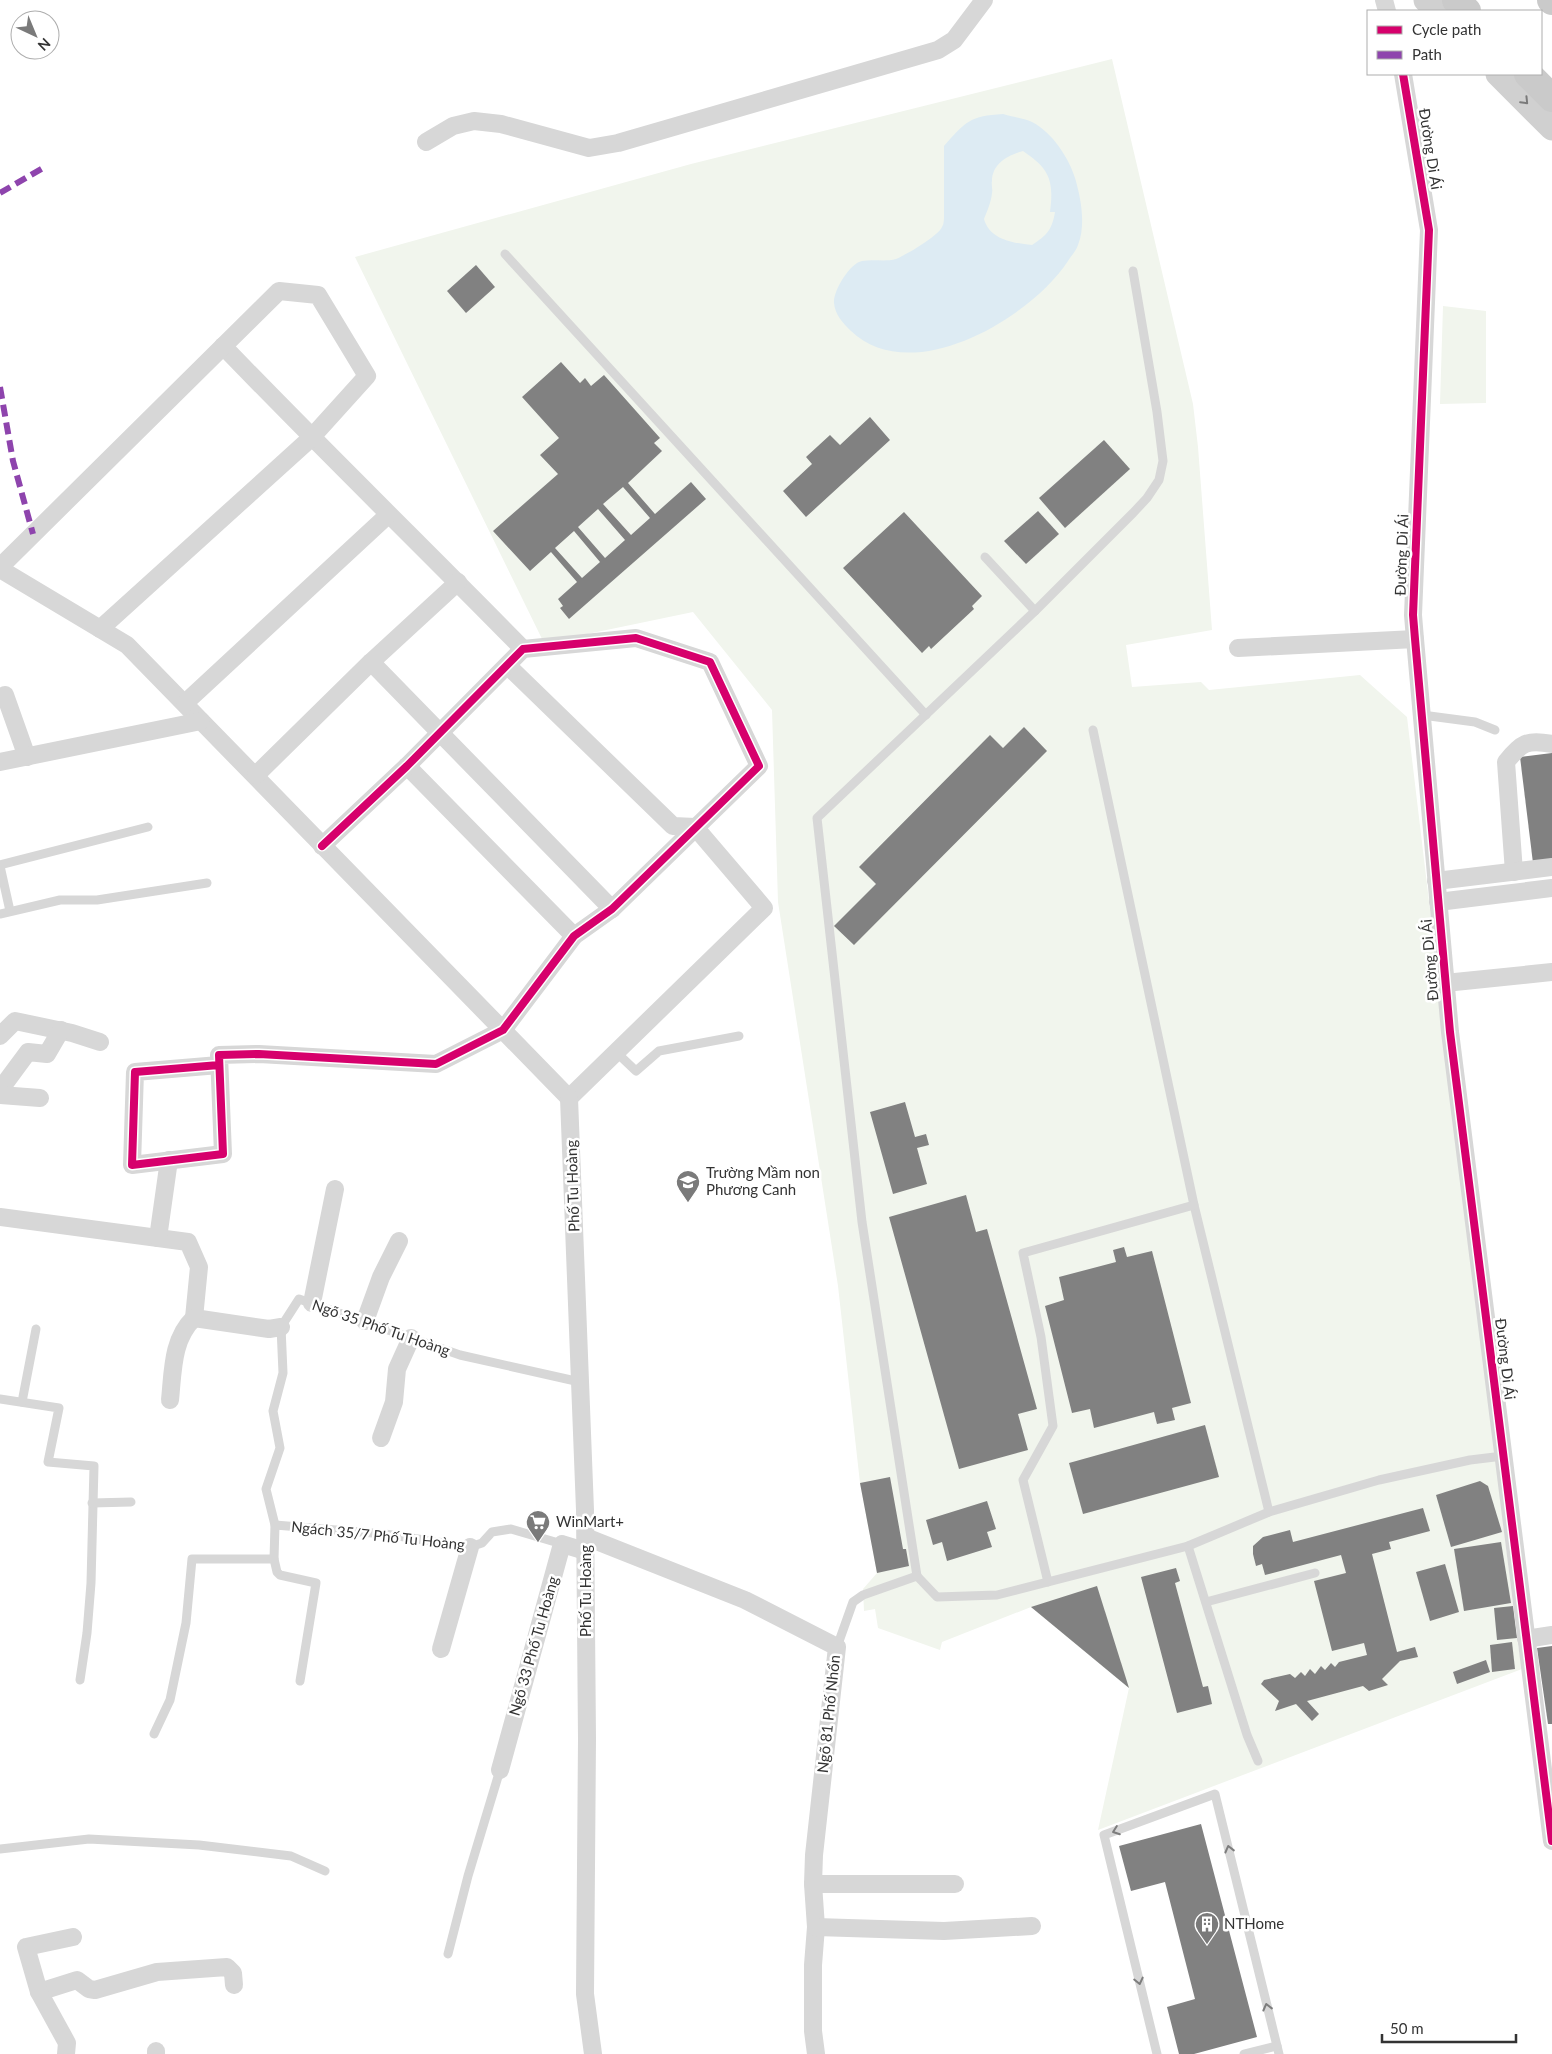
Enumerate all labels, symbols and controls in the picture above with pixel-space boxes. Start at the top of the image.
north arrow [10,10,60,60]
legend [1367,10,1542,75]
text: Cycle path [1412,20,1481,38]
text: N [35,35,54,55]
text: Path [1412,45,1442,63]
one-way arrow [1519,95,1528,104]
street label: Đường Di Ái [1416,107,1446,191]
street label: Đường Di Ái [1391,514,1411,596]
street label: Đường Di Ái [1416,918,1442,1002]
street label: Phố Tu Hoàng [561,1140,583,1232]
place label: Trường Mầm non Phương Canh [706,1163,820,1198]
school or university icon: Trường Mầm non Phương Canh [675,1169,701,1203]
street label: Ngõ 35 Phố Tu Hoàng [310,1295,453,1359]
street label: Đường Di Ái [1492,1317,1520,1401]
supermarket icon: WinMart+ [525,1509,551,1543]
place label: WinMart+ [556,1512,624,1530]
street label: Ngách 35/7 Phố Tu Hoàng [290,1517,466,1553]
street label: Phố Tu Hoàng [576,1545,594,1637]
street label: Ngõ 33 Phố Tu Hoàng [504,1574,562,1718]
street label: Ngõ 81 Phố Nhổn [813,1654,843,1774]
one-way arrow [1113,1825,1121,1835]
one-way arrow [1224,1844,1235,1853]
building icon: NTHome [1194,1911,1220,1945]
place label: NTHome [1224,1914,1284,1932]
one-way arrow [1133,1976,1144,1985]
one-way arrow [1262,2002,1273,2011]
scale bar [1382,2012,1516,2044]
text: 50 m [1390,2019,1424,2037]

